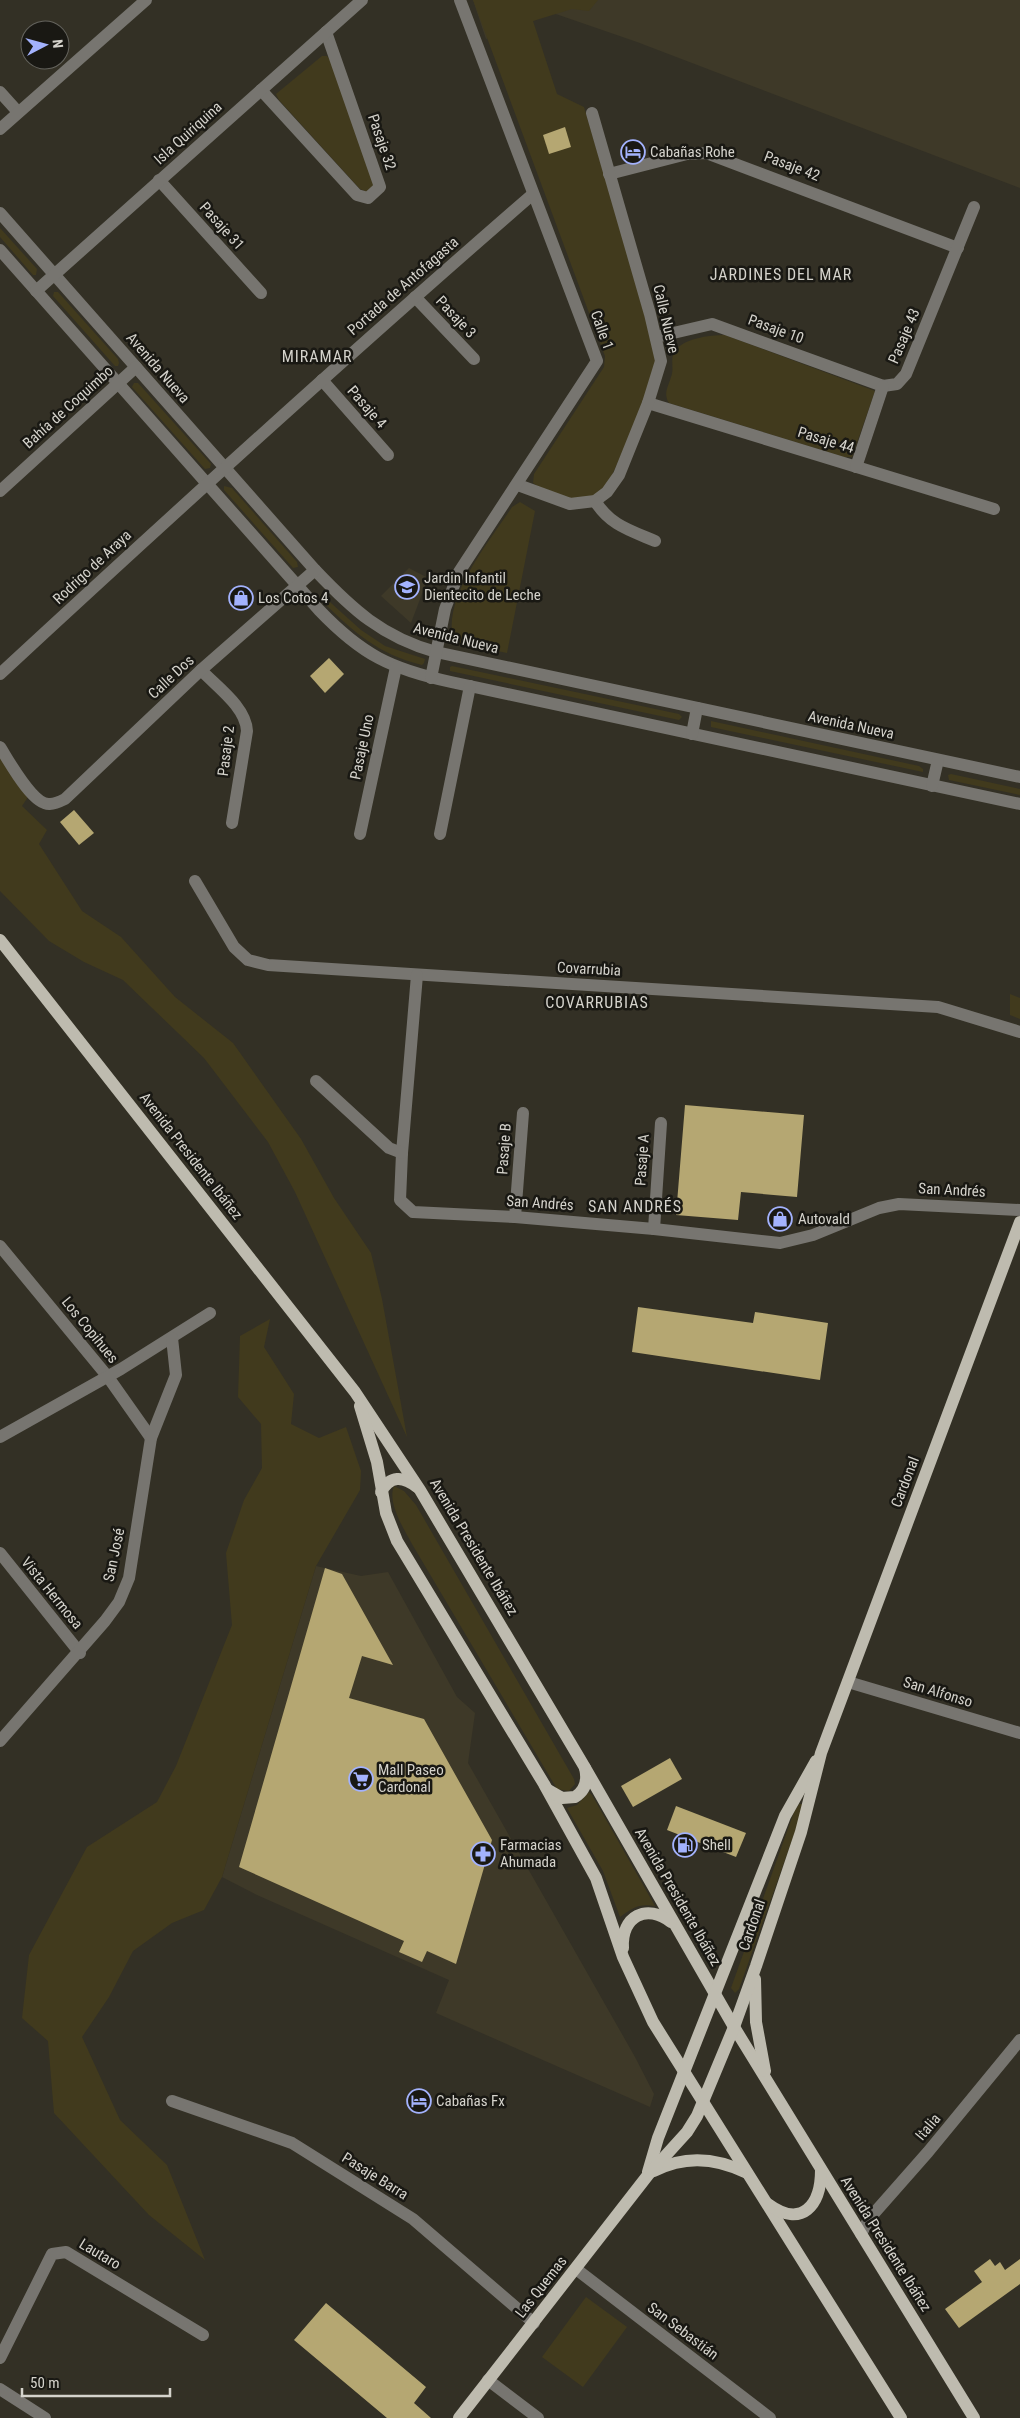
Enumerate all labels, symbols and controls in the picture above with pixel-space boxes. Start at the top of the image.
north arrow [20,20,70,70]
text: N [50,39,66,49]
street label: Isla Quiriquina [150,98,226,168]
street label: Pasaje 32 [364,112,400,172]
hotel icon: Cabañas Rohe [620,139,646,165]
place label: Cabañas Rohe [650,143,735,161]
street label: Pasaje 42 [762,147,822,185]
street label: Pasaje 31 [196,198,248,254]
street label: Portada de Antofagasta [344,233,462,339]
district label: JARDINES DEL MAR [710,265,852,284]
street label: Calle Nueve [649,283,683,355]
street label: Pasaje 3 [432,292,480,342]
street label: Pasaje 43 [884,306,924,366]
street label: Calle 1 [587,308,617,352]
street label: Pasaje 10 [746,311,806,347]
street label: Avenida Nueva [123,329,193,407]
district label: MIRAMAR [282,347,352,366]
street label: Bahía de Coquimbo [19,362,117,452]
street label: Pasaje 4 [344,382,390,432]
street label: Pasaje 44 [796,423,856,457]
street label: Rodrigo de Araya [49,526,135,608]
place label: Jardin Infantil Dientecito de Leche [424,569,541,604]
school or university icon: Jardin Infantil Dientecito de Leche [394,574,420,600]
shop icon: Los Cotos 4 [228,585,254,611]
place label: Los Cotos 4 [258,589,329,607]
street label: Avenida Nueva [411,619,501,657]
street label: Calle Dos [144,651,198,703]
street label: Avenida Nueva [806,707,896,743]
street label: Pasaje Uno [346,713,378,781]
street label: Pasaje 2 [214,725,238,777]
street label: Covarrubia [557,958,621,980]
district label: COVARRUBIAS [545,993,649,1012]
street label: Avenida Presidente Ibáñez [136,1089,246,1223]
street label: Pasaje B [493,1123,515,1175]
street label: Pasaje A [631,1133,653,1187]
street label: San Andrés [918,1179,986,1201]
street label: San Andrés [506,1192,574,1214]
district label: SAN ANDRÉS [588,1197,682,1216]
shop icon: Autovald [767,1206,793,1232]
place label: Autovald [798,1210,850,1228]
street label: Los Copihues [58,1293,122,1367]
street label: Cardonal [887,1454,923,1510]
street label: Avenida Presidente Ibáñez [426,1475,522,1619]
street label: San José [100,1527,128,1583]
street label: Vista Hermosa [17,1553,87,1633]
street label: San Alfonso [901,1673,975,1711]
place label: Mall Paseo Cardonal [378,1761,444,1796]
supermarket icon: Mall Paseo Cardonal [348,1766,374,1792]
street label: Avenida Presidente Ibáñez [631,1825,725,1969]
fuel station icon: Shell [672,1832,698,1858]
place label: Farmacias Ahumada [500,1836,562,1871]
place label: Shell [702,1836,731,1854]
pharmacy icon: Farmacias Ahumada [470,1841,496,1867]
street label: Cardonal [735,1897,769,1953]
hotel icon: Cabañas Fx [406,2088,432,2114]
place label: Cabañas Fx [436,2092,505,2110]
street label: Italia [912,2110,944,2144]
street label: Pasaje Barra [339,2149,411,2203]
street label: Avenida Presidente Ibáñez [837,2173,935,2315]
street label: Lautaro [76,2235,124,2273]
street label: Las Quemas [511,2252,571,2321]
street label: San Sebastián [644,2298,722,2364]
scale bar [22,2366,170,2398]
text: 50 m [30,2374,60,2392]

